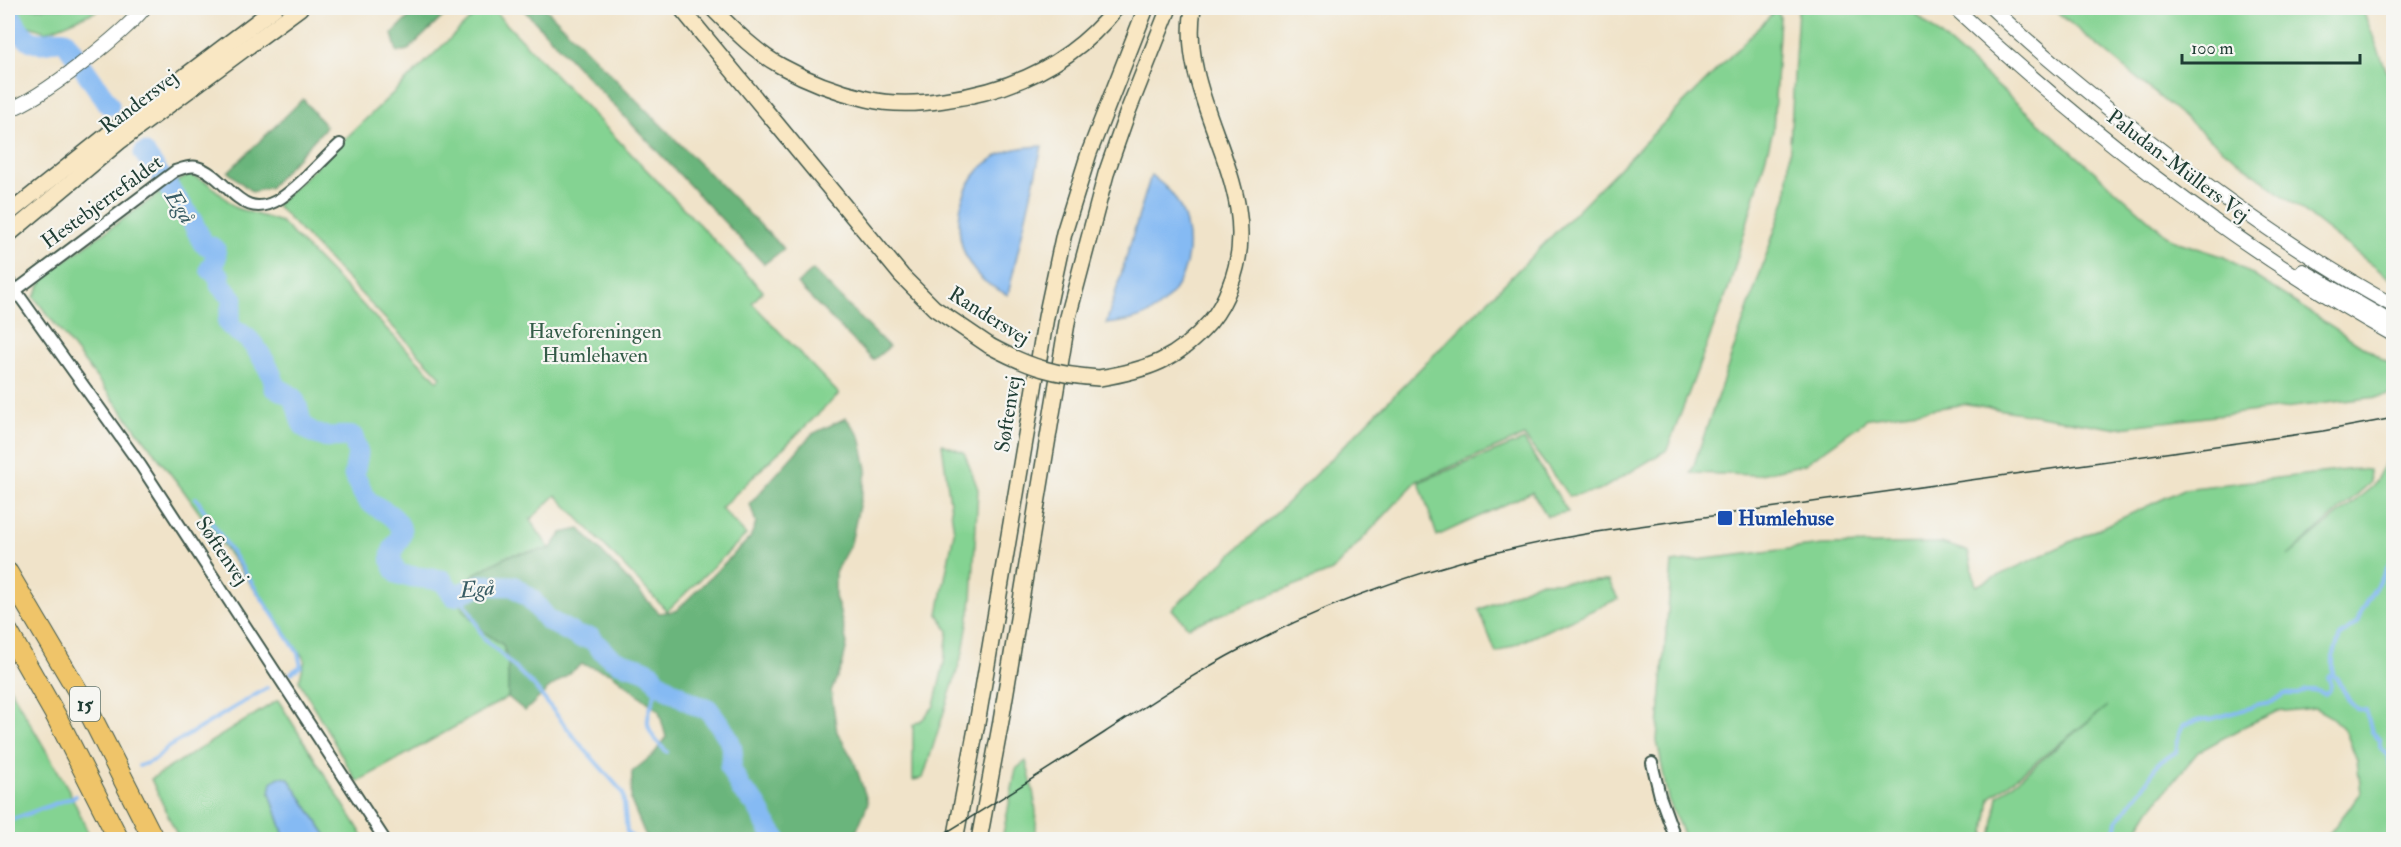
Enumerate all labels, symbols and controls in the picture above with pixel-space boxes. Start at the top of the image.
scale bar [2182,27,2360,65]
text: 100 m [2191,37,2234,60]
street label: Randersvej [95,64,183,140]
street label: Paludan-Müllers Vej [2101,104,2255,228]
street label: Hestebjerrefaldet [36,149,168,255]
water label: Egå [158,183,201,229]
street label: Randersvej [943,280,1035,352]
park label: Haveforeningen Humlehaven [528,318,662,369]
street label: Søftenvej [989,374,1027,454]
place label: Humlehuse [1738,505,1834,532]
marker: Humlehuse [1716,509,1734,527]
street label: Søftenvej [189,511,255,591]
water label: Egå [456,573,496,605]
road number: 15 [70,687,100,721]

